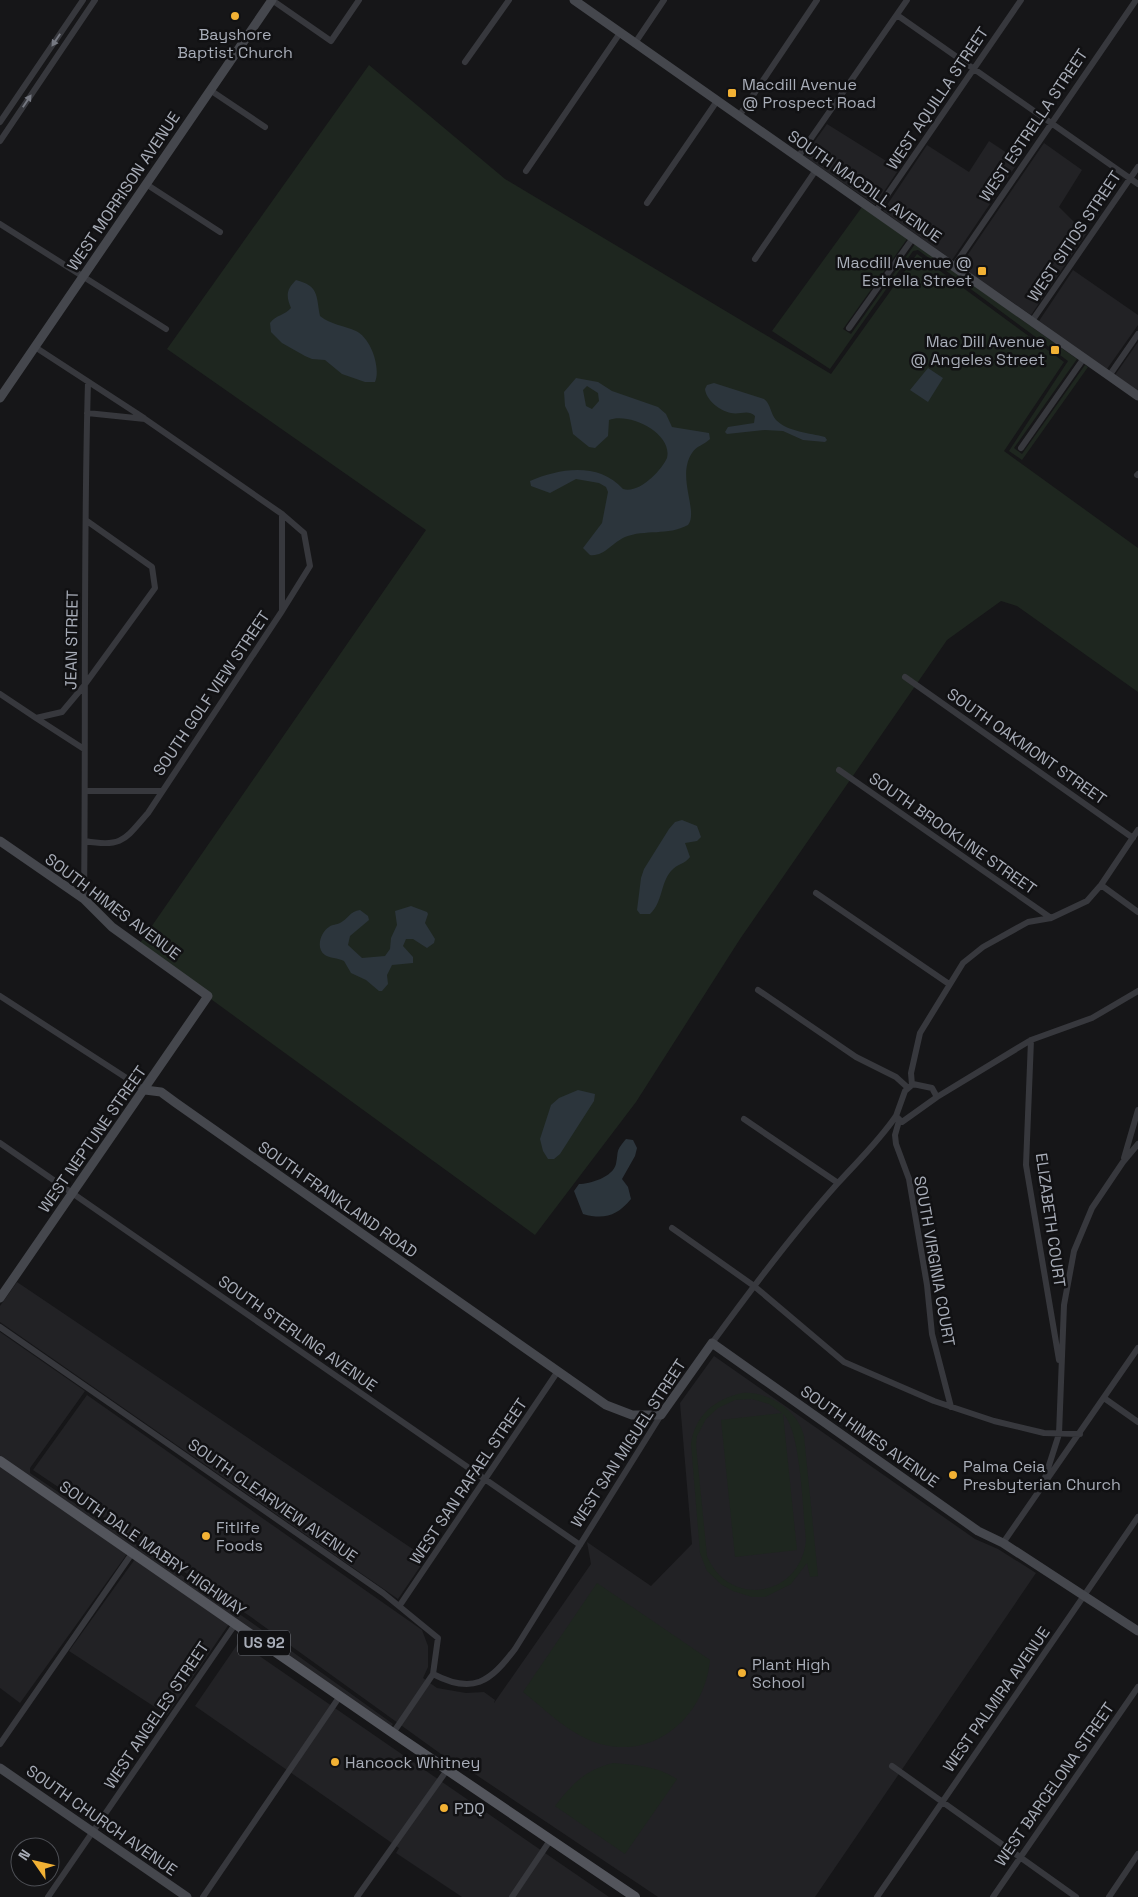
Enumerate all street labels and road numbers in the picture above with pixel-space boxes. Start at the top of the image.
street label: WEST AQUILLA STREET [882,23,993,174]
street label: WEST ESTRELLA STREET [974,45,1092,206]
street label: WEST MORRISON AVENUE [62,108,185,275]
street label: SOUTH MACDILL AVENUE [784,125,946,248]
street label: WEST SITIOS STREET [1023,167,1126,306]
street label: JEAN STREET [60,590,83,690]
street label: SOUTH GOLF VIEW STREET [148,607,275,780]
street label: SOUTH OAKMONT STREET [943,683,1111,810]
street label: SOUTH BROOKLINE STREET [865,768,1041,899]
street label: SOUTH HIMES AVENUE [41,848,185,964]
street label: WEST NEPTUNE STREET [34,1062,151,1217]
street label: SOUTH FRANKLAND ROAD [254,1136,422,1262]
street label: ELIZABETH COURT [1031,1152,1070,1289]
street label: SOUTH VIRGINIA COURT [909,1174,960,1348]
street label: SOUTH STERLING AVENUE [214,1271,381,1396]
street label: WEST SAN MIGUEL STREET [566,1355,691,1531]
street label: SOUTH HIMES AVENUE [796,1381,943,1492]
street label: WEST SAN RAFAEL STREET [405,1394,532,1568]
street label: SOUTH CLEARVIEW AVENUE [184,1434,362,1567]
street label: SOUTH DALE MABRY HIGHWAY [55,1476,250,1621]
street label: WEST PALMIRA AVENUE [938,1622,1055,1776]
road number: US 92 [238,1630,290,1656]
street label: WEST ANGELES STREET [99,1638,214,1793]
street label: WEST BARCELONA STREET [990,1698,1119,1870]
street label: SOUTH CHURCH AVENUE [23,1761,181,1879]

